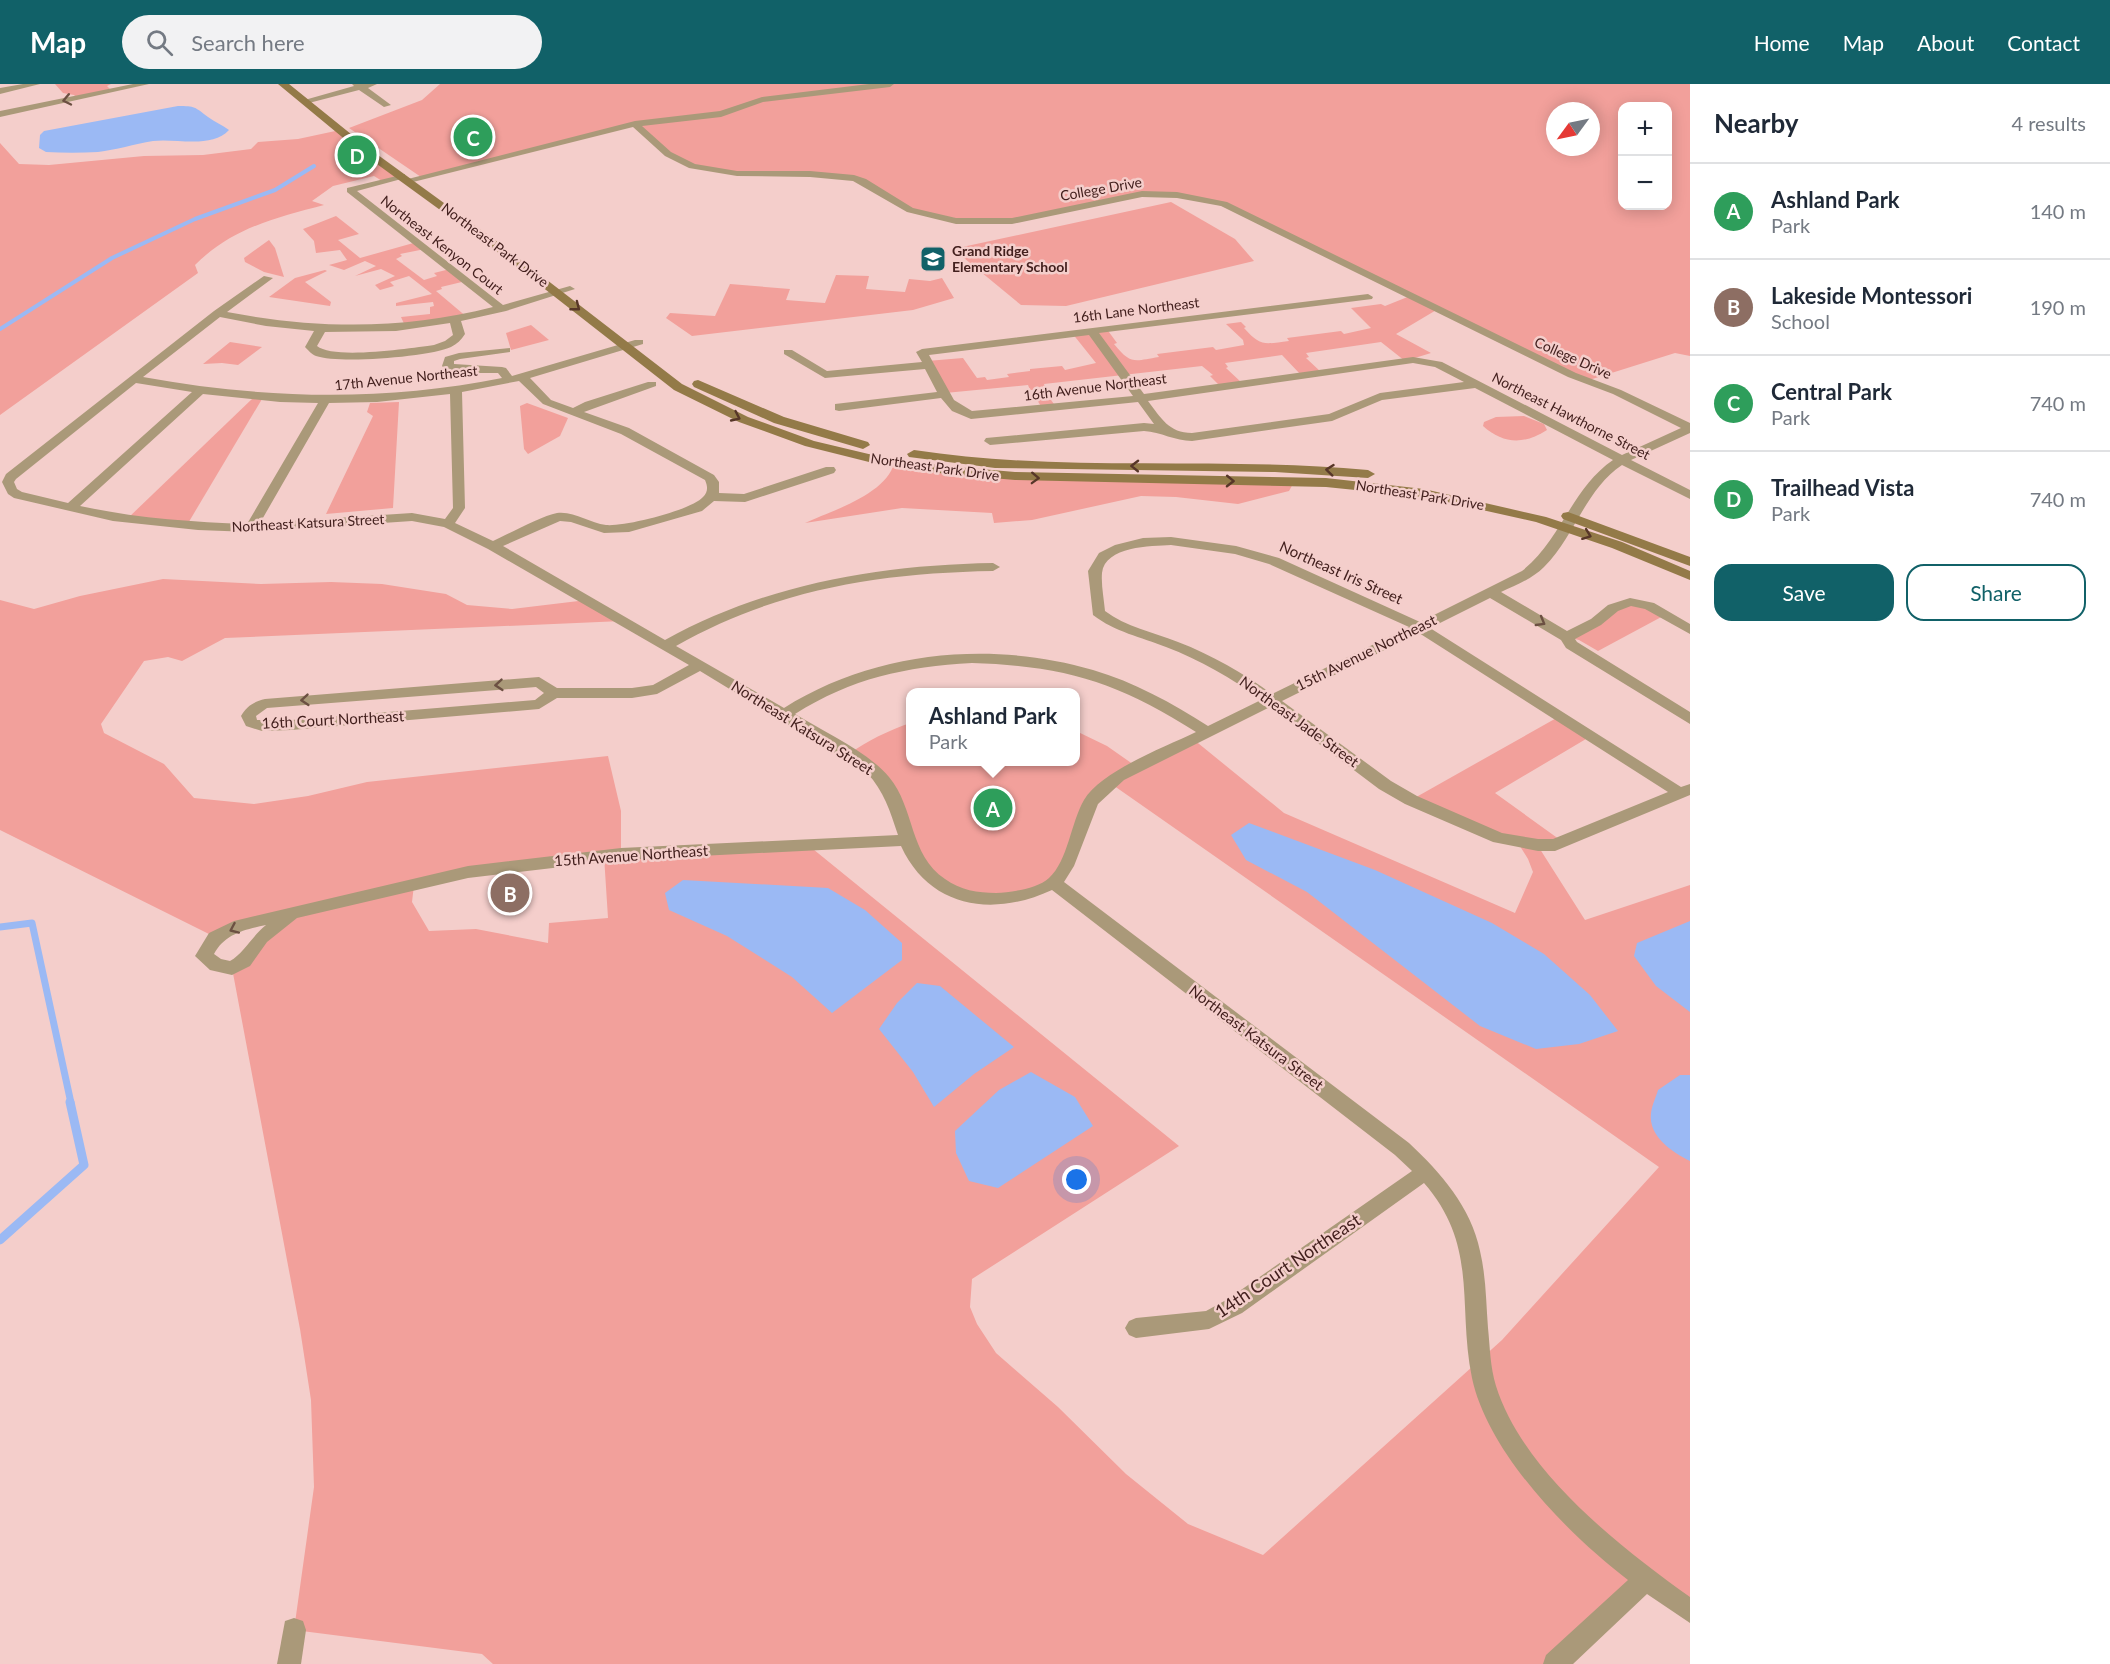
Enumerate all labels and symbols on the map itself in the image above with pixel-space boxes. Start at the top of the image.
one-way arrow [63,93,73,106]
north arrow [1546,102,1600,156]
pin: C [454,115,492,160]
pin: D [338,132,376,178]
street label: College Drive [1059,173,1143,204]
street label: Northeast Kenyon Court [378,192,507,298]
street label: Northeast Park Drive [438,199,552,290]
place label: Grand Ridge Elementary School [952,242,1068,275]
school or university icon: Grand Ridge Elementary School [918,244,948,274]
street label: 16th Lane Northeast [1072,293,1200,326]
one-way arrow [569,300,580,311]
street label: College Drive [1532,333,1614,382]
street label: 17th Avenue Northeast [334,362,478,393]
street label: Northeast Hawthorne Street [1489,368,1653,463]
street label: 16th Avenue Northeast [1022,369,1167,404]
one-way arrow [729,410,740,422]
street label: Northeast Park Drive [870,449,1000,484]
one-way arrow [1131,459,1140,472]
one-way arrow [1325,464,1334,477]
one-way arrow [1031,471,1040,484]
one-way arrow [1226,474,1235,487]
street label: Northeast Park Drive [1355,476,1485,513]
street label: Northeast Katsura Street [231,510,385,535]
one-way arrow [1581,528,1592,540]
street label: Northeast Iris Street [1277,537,1406,608]
street label: 15th Avenue Northeast [1292,610,1439,694]
one-way arrow [1534,614,1545,626]
street label: Northeast Jade Street [1237,672,1363,771]
street label: Northeast Katsura Street [728,676,877,778]
one-way arrow [494,678,504,691]
one-way arrow [300,694,309,707]
street label: 16th Court Northeast [261,706,405,732]
pin: A [974,786,1012,830]
street label: 15th Avenue Northeast [553,841,709,869]
pin: B [490,870,530,916]
one-way arrow [229,922,240,934]
street label: Northeast Katsura Street [1186,981,1328,1094]
your location [1062,1165,1091,1194]
street label: 14th Court Northeast [1210,1208,1365,1322]

